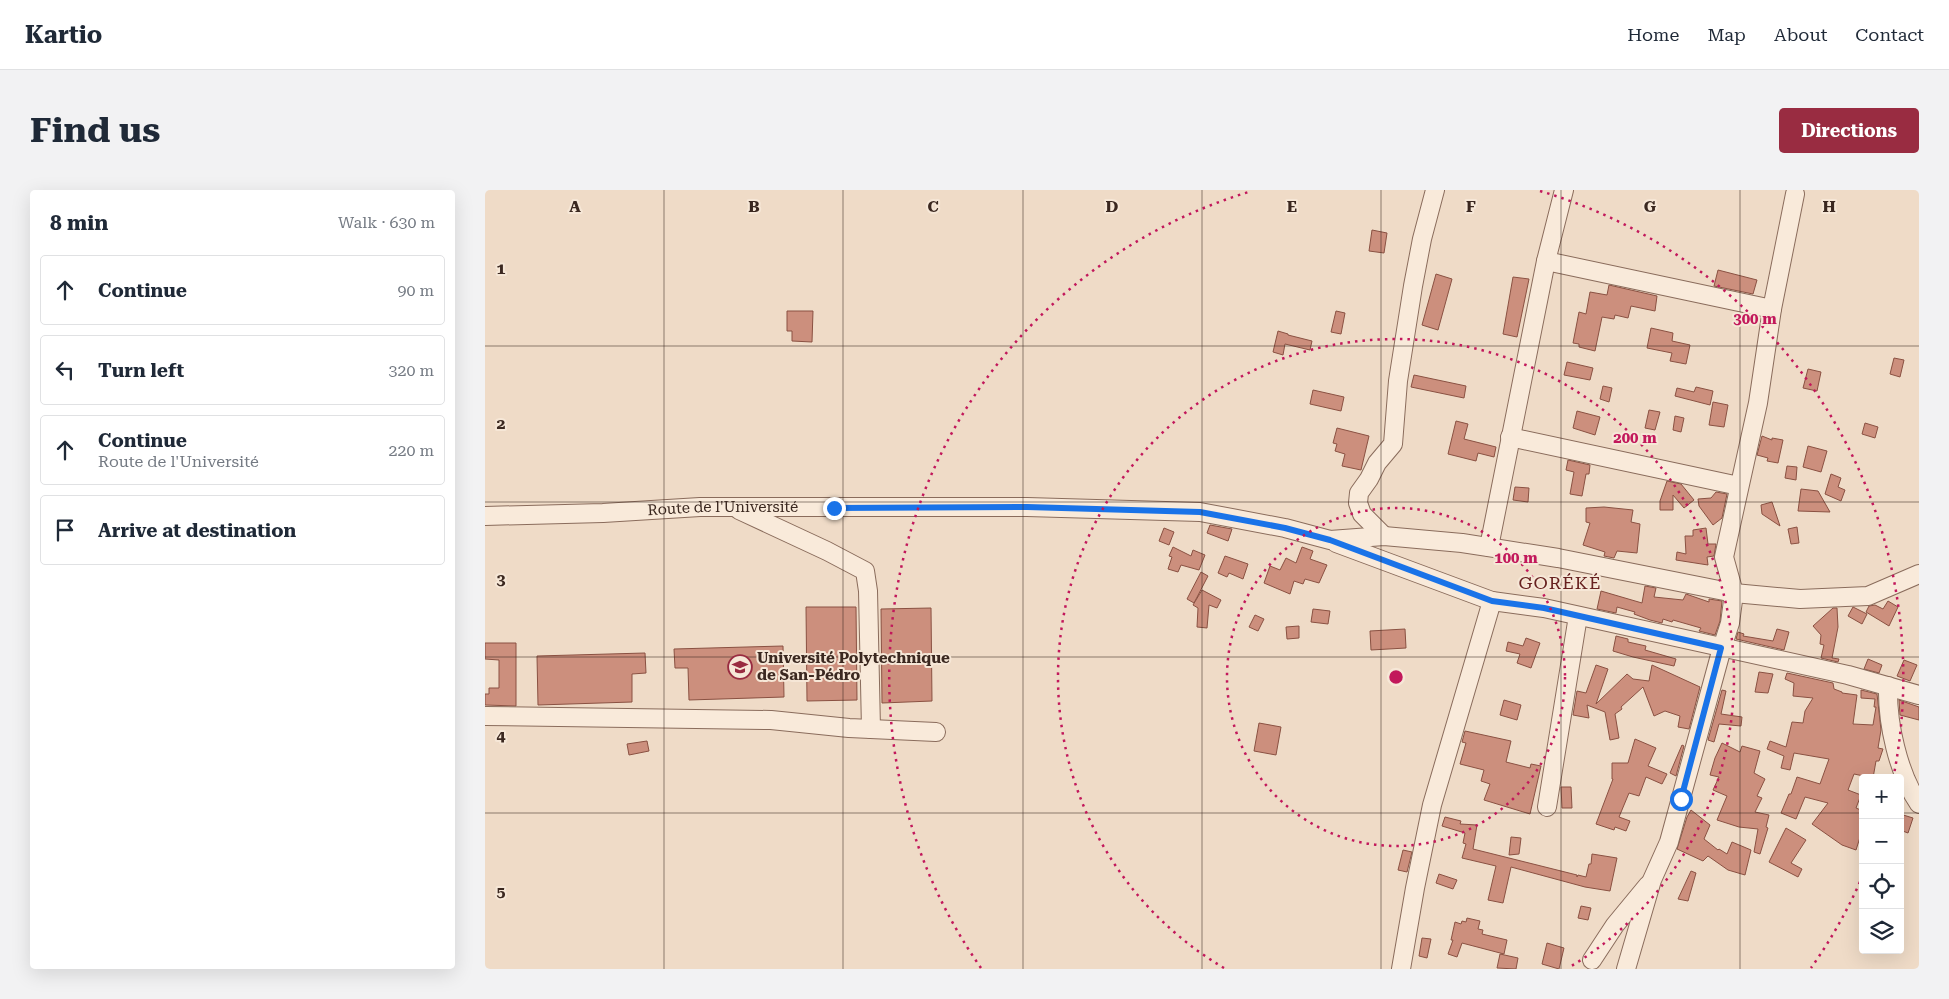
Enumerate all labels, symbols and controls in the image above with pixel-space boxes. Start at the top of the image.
text: Kartio [25,21,102,49]
text: Home [1627,24,1679,45]
text: Map [1707,24,1746,45]
text: About [1774,24,1827,45]
text: Contact [1855,24,1924,45]
button: Directions [1779,108,1919,153]
text: Find us [30,110,160,151]
text: A [569,197,581,216]
text: B [748,197,760,216]
text: C [927,197,939,216]
text: D [1106,197,1119,216]
text: E [1287,197,1297,216]
text: F [1466,197,1476,216]
text: G [1644,197,1657,216]
text: H [1822,197,1836,216]
text: 8 min [50,211,108,235]
text: Walk · 630 m [338,213,435,232]
text: 1 [497,259,506,278]
icon: ahead [51,276,79,304]
text: Continue [98,279,187,302]
text: 90 m [397,281,434,300]
text: 300 m [1733,310,1777,328]
icon: left [51,356,79,384]
text: Turn left [98,359,184,382]
text: 320 m [388,361,434,380]
text: 2 [497,414,506,433]
text: Continue [98,429,187,452]
text: 200 m [1613,429,1657,447]
icon: ahead [51,436,79,464]
text: 220 m [388,441,434,460]
text: Route de l'Université [98,452,259,471]
route end [823,497,846,520]
street label: Route de l'Université [647,498,798,519]
icon: arrive [51,516,79,544]
text: Arrive at destination [98,519,296,542]
text: 100 m [1494,549,1538,567]
text: 3 [497,570,506,589]
district label: GORÉKÉ [1519,572,1602,593]
place label: Université Polytechnique de San-Pédro [757,649,950,684]
school or university icon: Université Polytechnique de San-Pédro [727,654,753,680]
centre of rings [1387,668,1405,686]
text: 4 [497,726,506,745]
map controls [1859,774,1904,954]
button: + [1859,774,1904,819]
route start [1670,788,1693,811]
button: − [1859,819,1904,864]
button: locate [1859,864,1904,909]
text: 5 [497,882,506,901]
button: layers [1859,909,1904,954]

